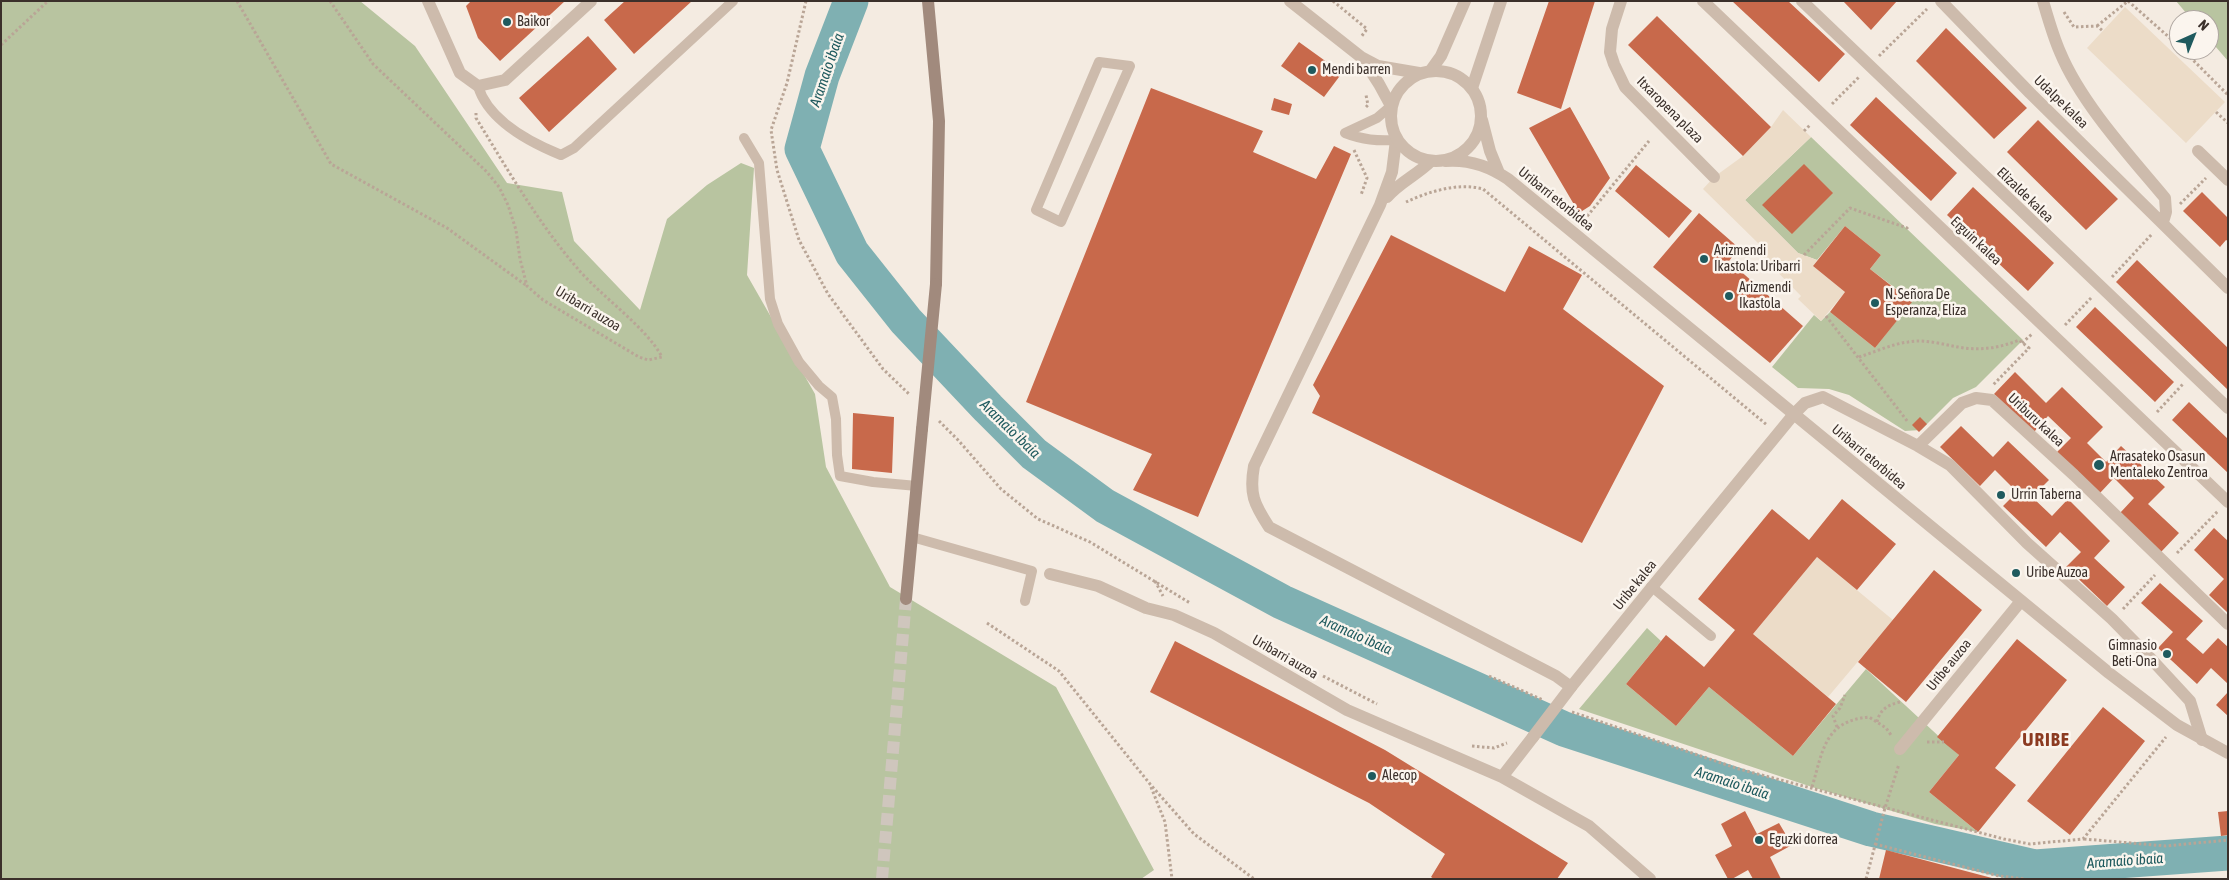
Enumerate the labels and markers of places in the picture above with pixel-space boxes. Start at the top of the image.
place label: Baikor [517,14,550,30]
marker: Baikor [501,16,513,28]
place label: Mendi barren [1322,62,1391,78]
marker: Mendi barren [1306,64,1318,76]
place label: Arizmendi Ikastola: Uribarri [1714,243,1801,276]
marker: Arizmendi Ikastola: Uribarri [1698,253,1710,265]
place label: Arizmendi Ikastola [1739,280,1791,312]
place label: N. Señora De Esperanza, Eliza [1885,287,1966,320]
marker: Arizmendi Ikastola [1723,290,1735,302]
marker: N. Señora De Esperanza, Eliza [1869,297,1881,309]
place label: Arrasateko Osasun Mentaleko Zentroa [2110,449,2208,482]
marker: Arrasateko Osasun Mentaleko Zentroa [2092,458,2106,472]
place label: Urrin Taberna [2011,487,2082,503]
marker: Urrin Taberna [1995,489,2007,501]
place label: Uribe Auzoa [2026,565,2088,581]
marker: Uribe Auzoa [2010,567,2022,579]
place label: Gimnasio Beti-Ona [2108,638,2157,670]
marker: Gimnasio Beti-Ona [2161,648,2173,660]
place label: Alecop [1382,768,1417,784]
marker: Alecop [1366,770,1378,782]
place label: Eguzki dorrea [1769,832,1838,848]
marker: Eguzki dorrea [1753,834,1765,846]

